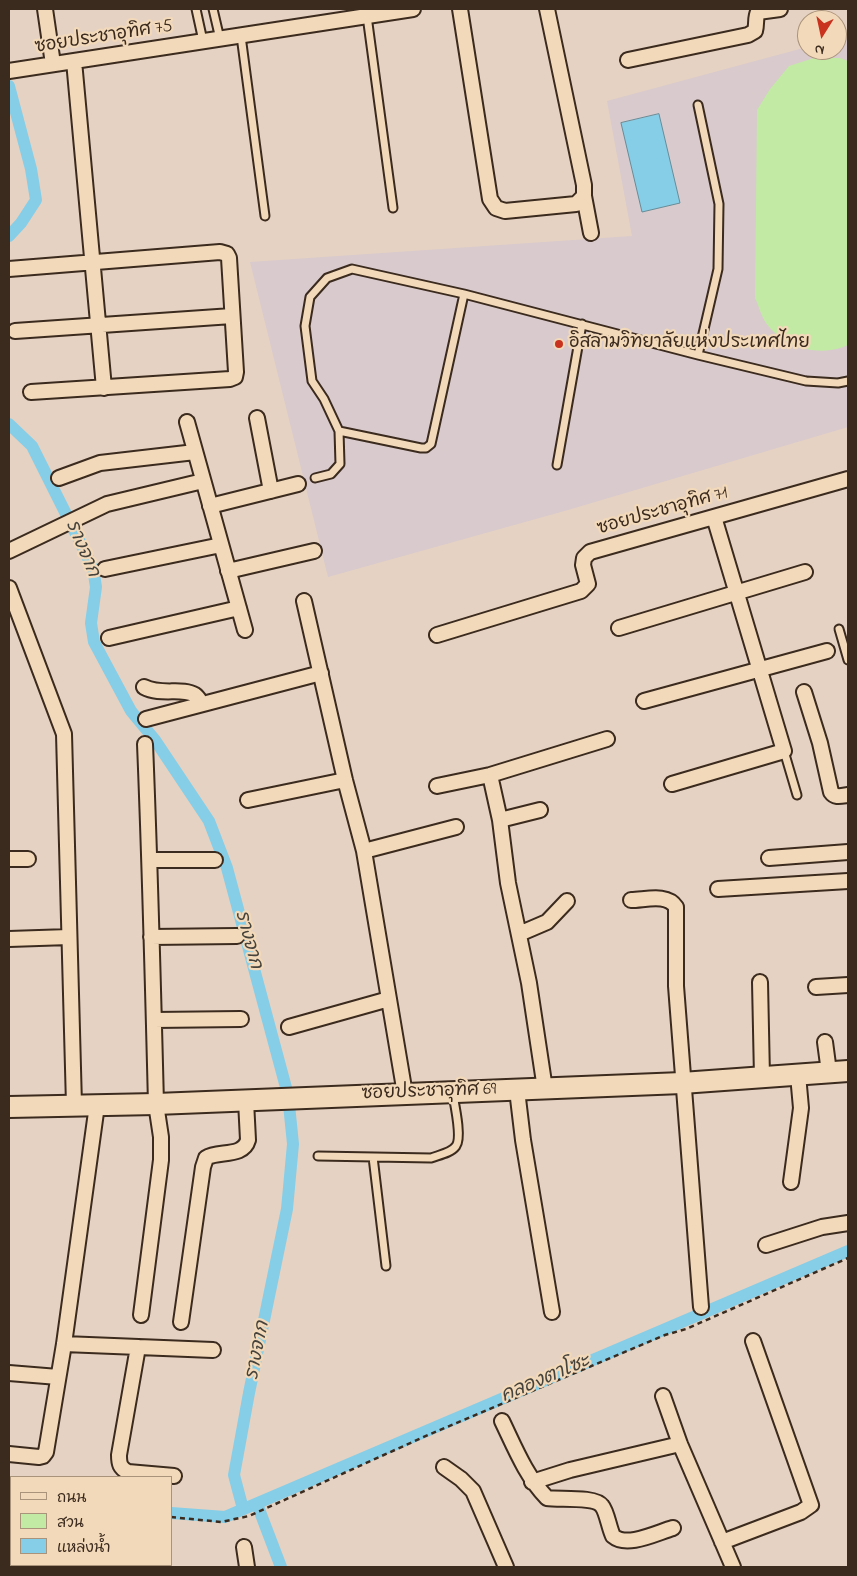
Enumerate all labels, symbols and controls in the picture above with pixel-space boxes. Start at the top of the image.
north arrow [797,10,847,60]
street label: ซอยประชาอุทิศ 75 [34,16,174,60]
text: N [813,38,826,60]
place label: อิสลามวิทยาลัยแห่งประเทศไทย [569,333,810,355]
marker: อิสลามวิทยาลัยแห่งประเทศไทย [553,338,565,350]
street label: ซอยประชาอุทิศ 71 [595,483,731,541]
water label: รางจาก [59,517,103,581]
water label: รางจาก [228,908,266,972]
street label: ซอยประชาอุทิศ 69 [361,1080,497,1106]
water label: รางจาก [242,1320,276,1382]
water label: คลองตาโซะ [498,1351,594,1409]
legend [10,1476,172,1566]
text: ถนน [57,1487,86,1509]
text: สวน [57,1512,84,1534]
text: แหล่งน้ำ [57,1537,111,1559]

